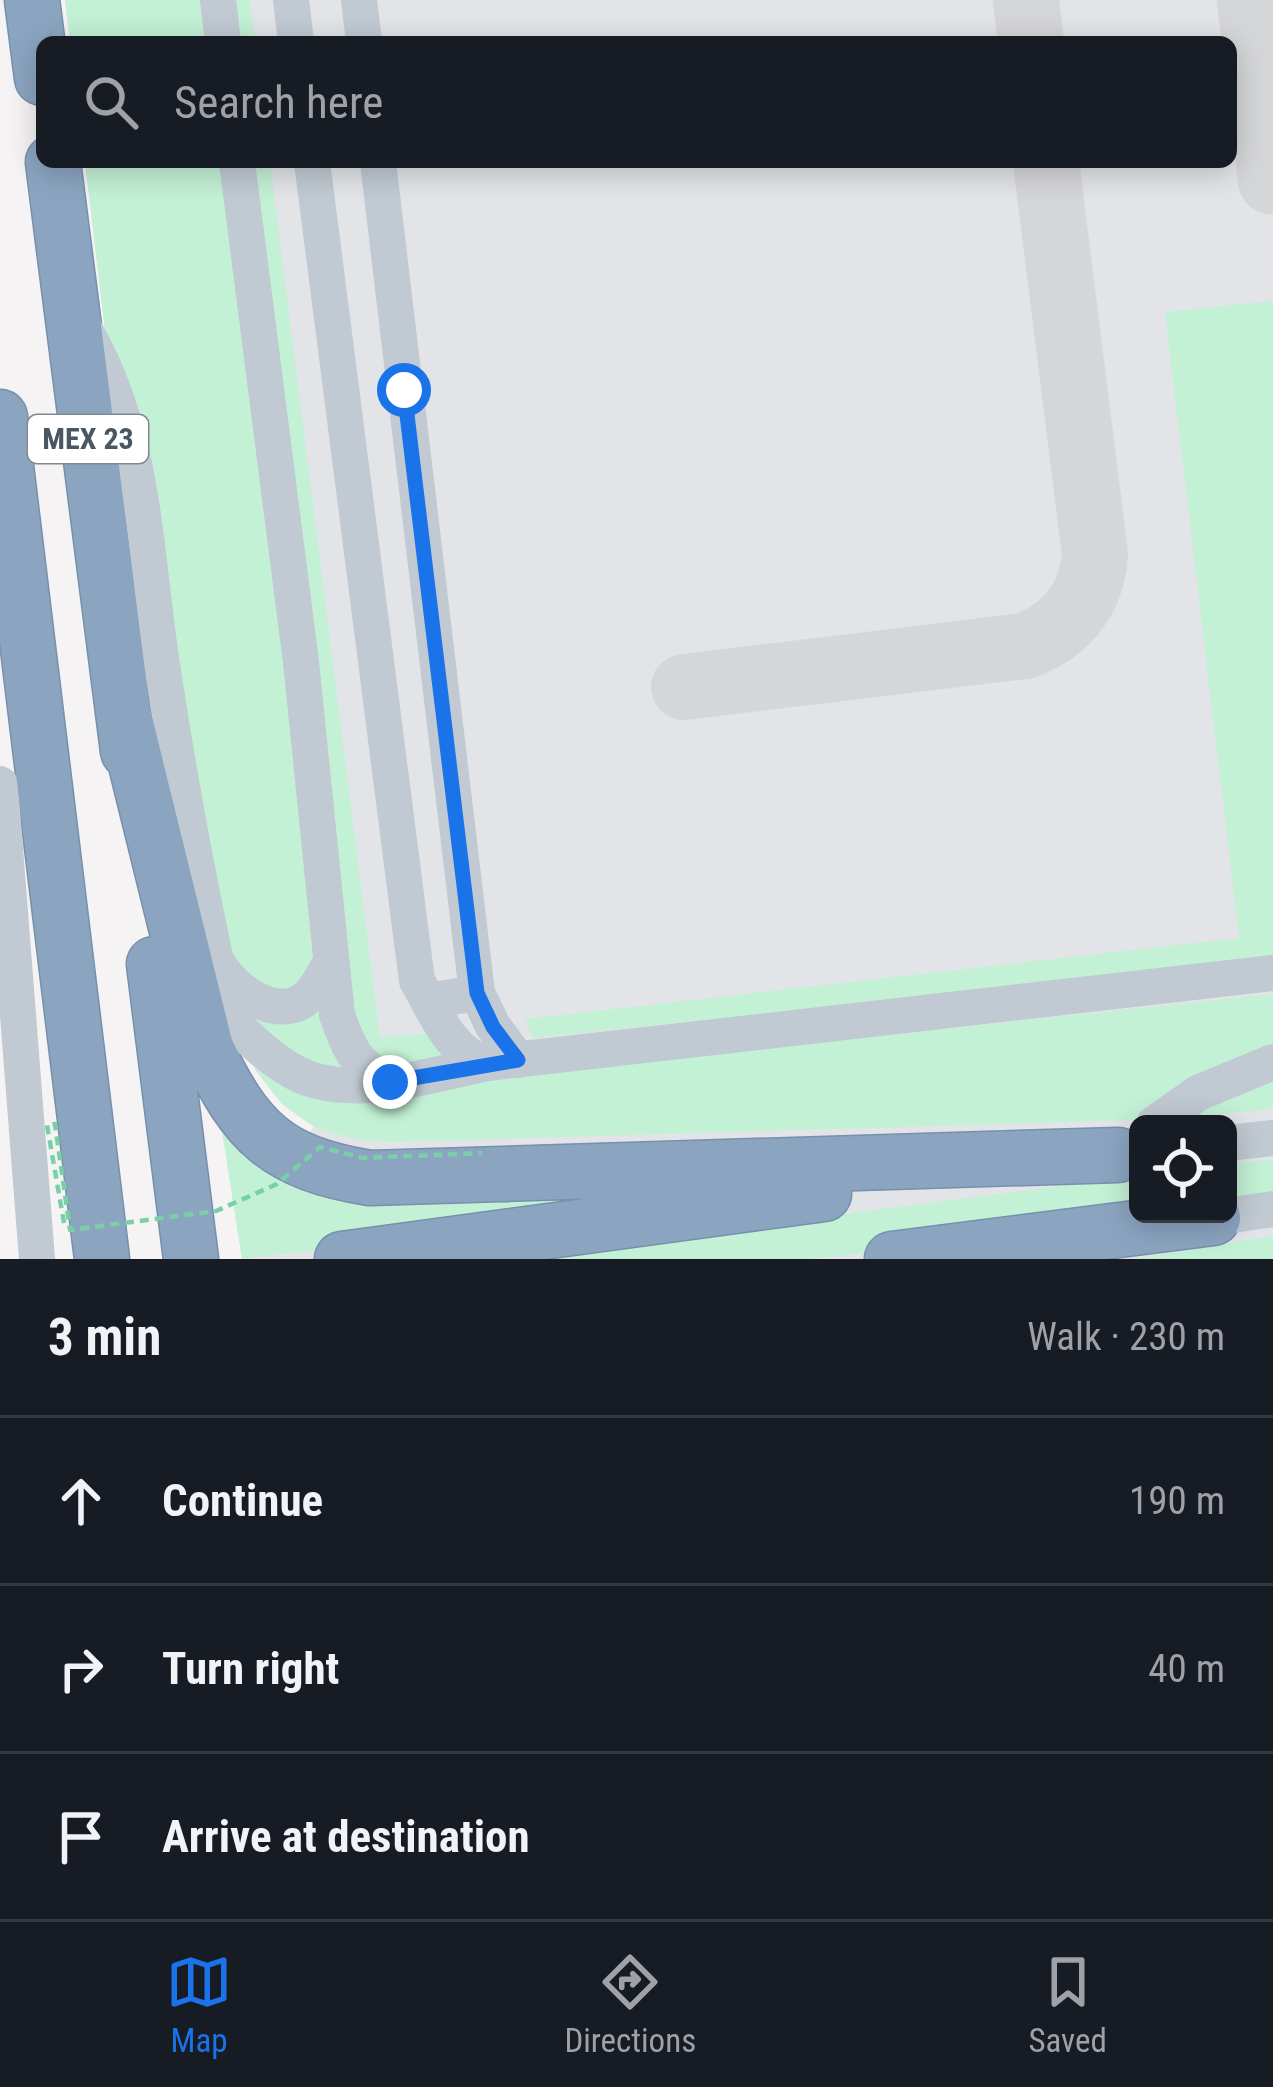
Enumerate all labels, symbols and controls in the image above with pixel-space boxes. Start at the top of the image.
search box [36,36,1237,168]
icon: search [78,69,144,135]
text: Search here [174,76,383,129]
route start [377,363,431,417]
road number: MEX 23 [28,415,148,463]
route end [363,1055,417,1109]
map controls [1129,1115,1237,1223]
button: locate [1129,1115,1237,1223]
text: 3 min [48,1308,161,1367]
text: Walk · 230 m [1027,1314,1225,1360]
icon: ahead [48,1468,114,1534]
text: Continue [162,1474,323,1527]
text: 190 m [1129,1478,1225,1524]
icon: right [48,1636,114,1702]
text: Turn right [162,1642,339,1695]
text: 40 m [1148,1646,1225,1692]
icon: arrive [48,1804,114,1870]
text: Arrive at destination [162,1810,530,1863]
tab: Map [166,1949,232,2060]
tab: Directions [564,1949,696,2060]
tab: Saved [1028,1949,1107,2060]

